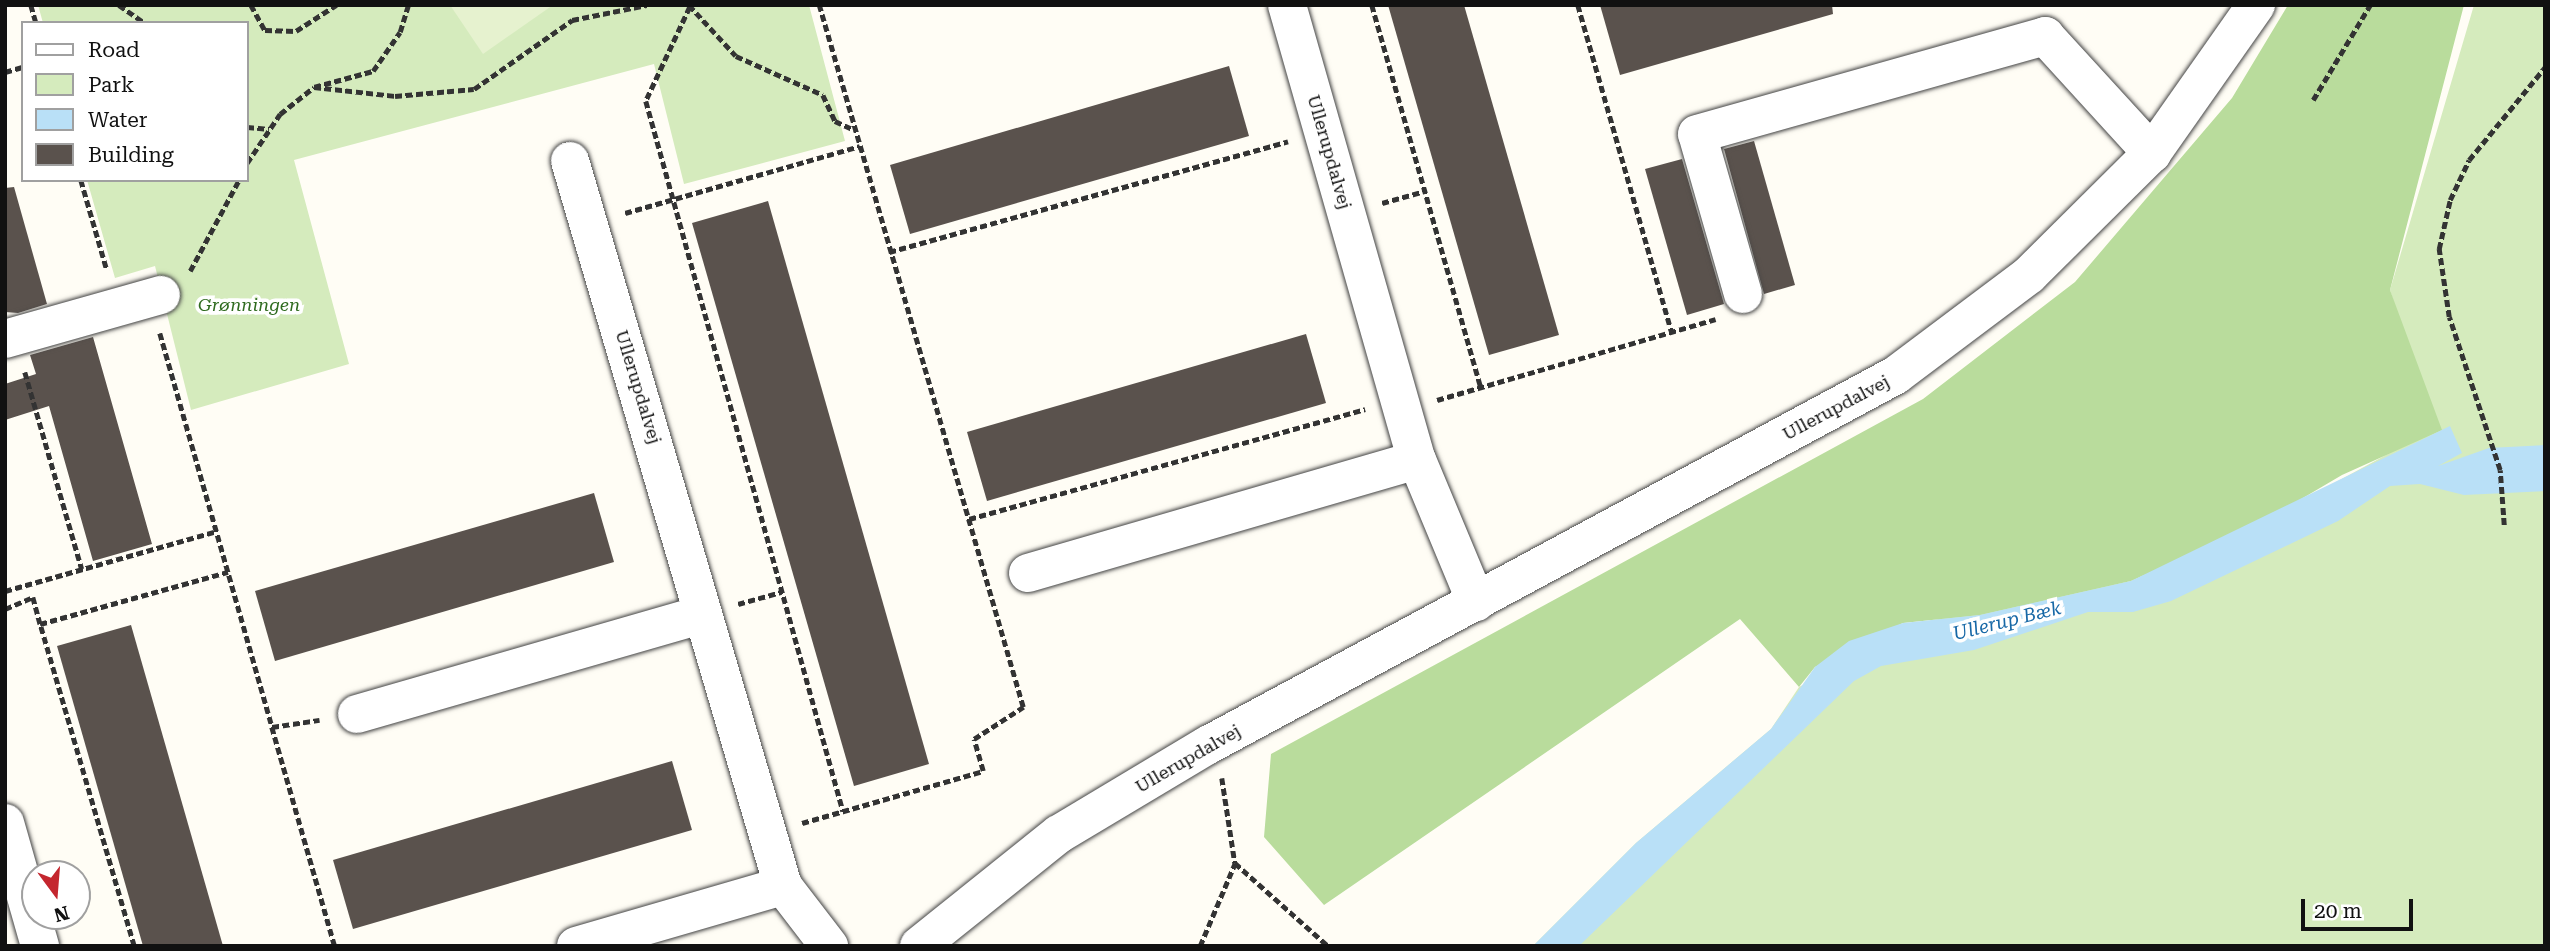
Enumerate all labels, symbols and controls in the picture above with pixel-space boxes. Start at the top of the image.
legend [21,21,248,182]
text: Road [88,38,140,62]
text: Park [88,73,134,97]
street label: Ullerupdalvej [1302,92,1356,212]
text: Water [88,108,147,132]
text: Building [88,143,174,167]
park label: Grønningen [198,294,300,316]
street label: Ullerupdalvej [610,327,666,447]
street label: Ullerupdalvej [1779,371,1893,445]
water label: Ullerup Bæk [1951,597,2063,645]
street label: Ullerupdalvej [1131,720,1245,798]
north arrow [21,860,91,930]
scale bar [2305,884,2417,928]
text: 20 m [2314,899,2362,923]
text: N [51,901,72,927]

